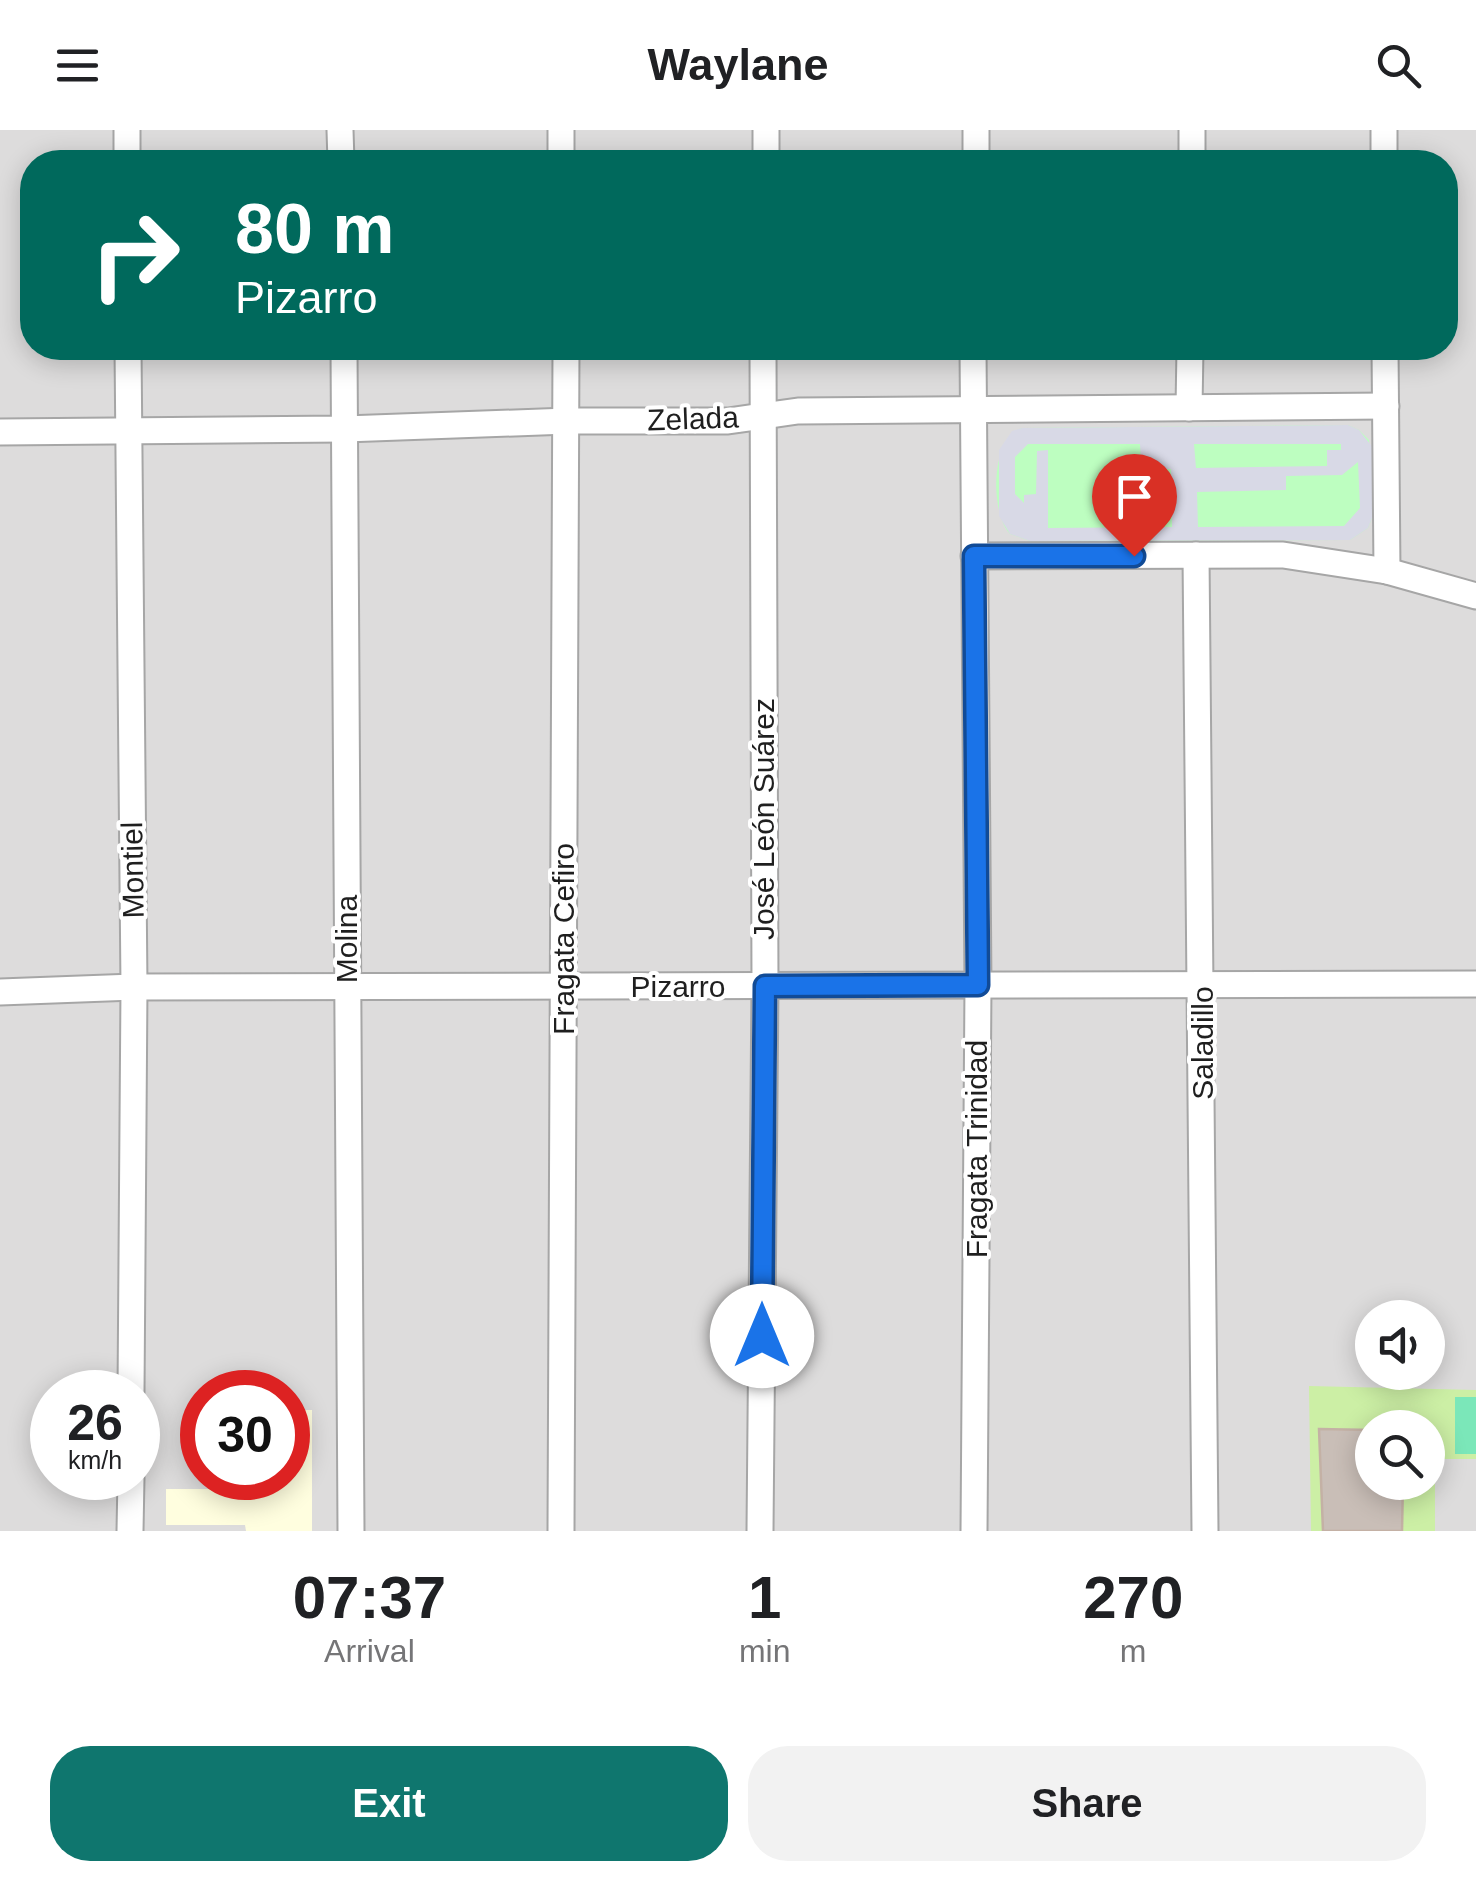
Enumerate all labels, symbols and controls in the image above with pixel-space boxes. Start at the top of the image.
icon: menu [50,38,105,93]
icon: search [1371,38,1426,93]
text: Waylane [648,39,828,90]
icon: right [70,190,200,320]
text: 80 m [235,190,395,268]
text: Pizarro [235,272,378,323]
street label: Zelada [647,400,740,437]
pin [1092,454,1177,557]
icon: arrive [1107,469,1162,524]
street label: José León Suárez [747,698,780,940]
street label: Montiel [115,821,150,919]
street label: Fragata Cefiro [547,843,580,1035]
street label: Molina [330,894,363,983]
street label: Pizarro [630,970,726,1003]
street label: Saladillo [1186,986,1219,1100]
street label: Fragata Trinidad [960,1040,993,1258]
position arrow [710,1284,814,1388]
map controls [1355,1300,1445,1500]
button: sound [1355,1300,1445,1390]
speed limit sign: 30 [180,1370,310,1500]
text: 26 [67,1395,123,1451]
button: search [1355,1410,1445,1500]
text: km/h [68,1446,122,1474]
text: 07:37 [293,1564,446,1631]
text: 1 [748,1564,781,1631]
text: 270 [1083,1564,1183,1631]
text: Arrival [324,1633,415,1669]
text: min [739,1633,790,1669]
text: m [1120,1633,1147,1669]
button: Exit [50,1746,728,1861]
button: Share [748,1746,1426,1861]

